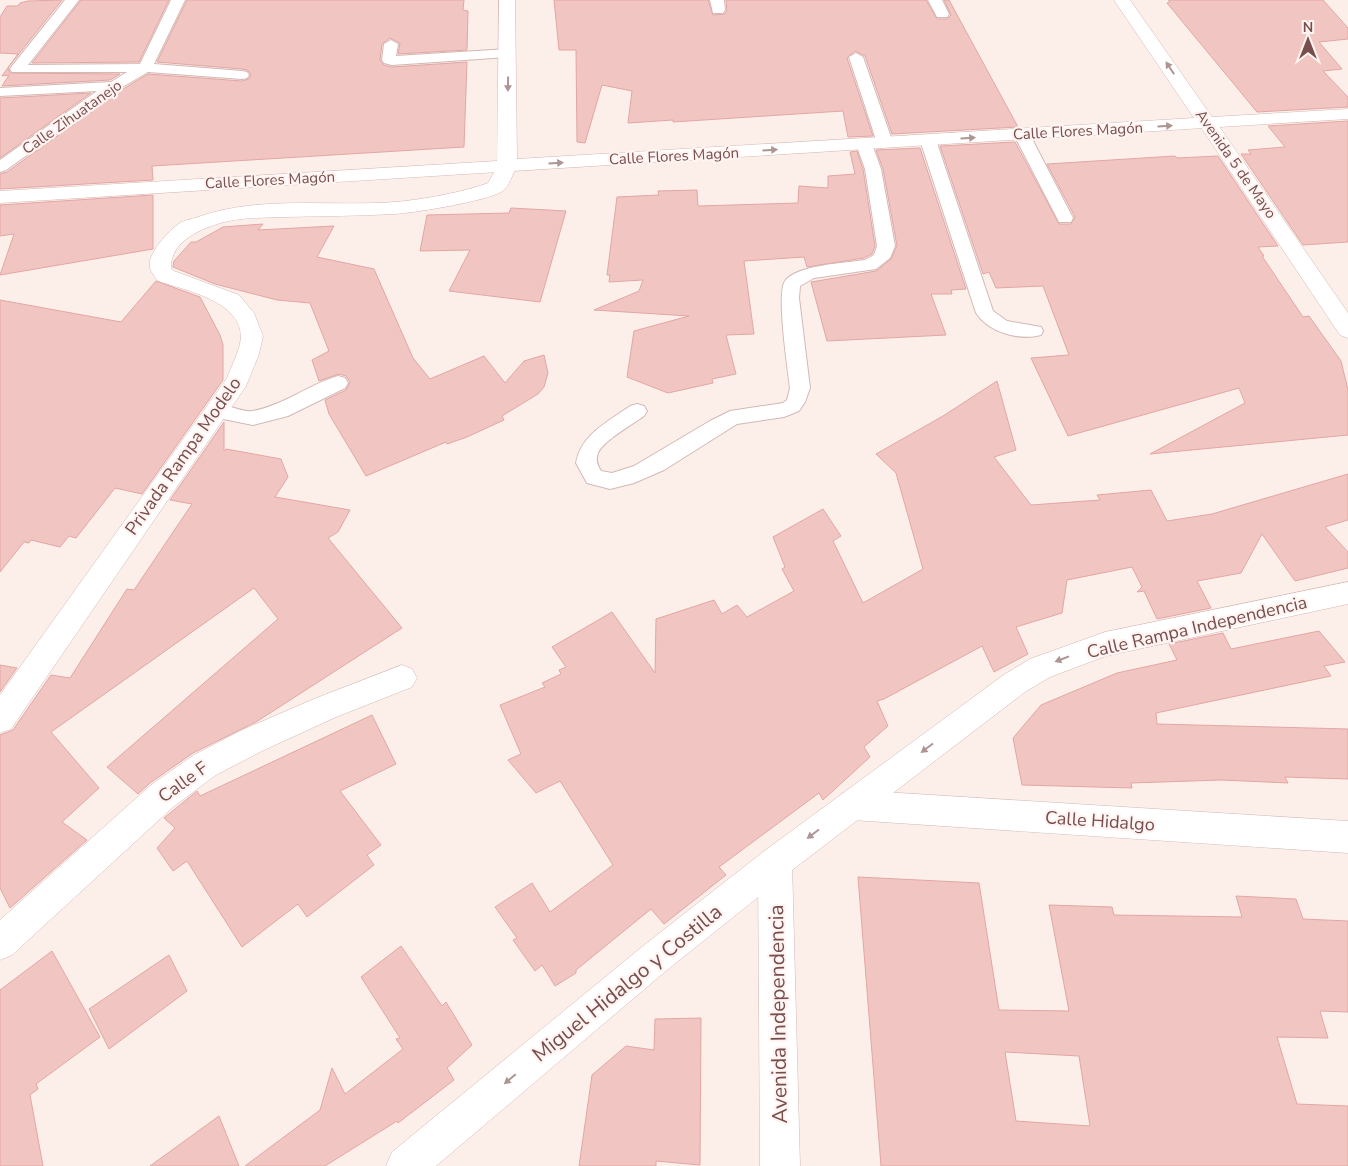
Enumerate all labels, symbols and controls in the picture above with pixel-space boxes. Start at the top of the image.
north arrow [1283,15,1333,65]
text: N [1303,18,1313,37]
one-way arrow [1165,62,1174,75]
street label: Calle Zihuatanejo [18,75,126,159]
one-way arrow [504,76,512,92]
street label: Avenida 5 de Mayo [1191,106,1281,222]
street label: Calle Flores Magón [1013,118,1143,144]
one-way arrow [1157,121,1173,129]
one-way arrow [960,133,976,141]
street label: Calle Flores Magón [609,143,739,169]
one-way arrow [763,146,779,154]
one-way arrow [548,159,564,167]
street label: Calle Flores Magón [205,167,335,193]
street label: Privada Rampa Modelo [119,372,247,540]
street label: Calle Rampa Independencia [1085,590,1309,664]
one-way arrow [1054,655,1069,663]
one-way arrow [921,743,934,754]
street label: Calle F [153,756,213,808]
street label: Calle Hidalgo [1044,805,1156,837]
one-way arrow [806,829,820,839]
street label: Miguel Hidalgo y Costilla [526,898,728,1068]
street label: Avenida Independencia [762,904,794,1124]
one-way arrow [504,1073,516,1084]

